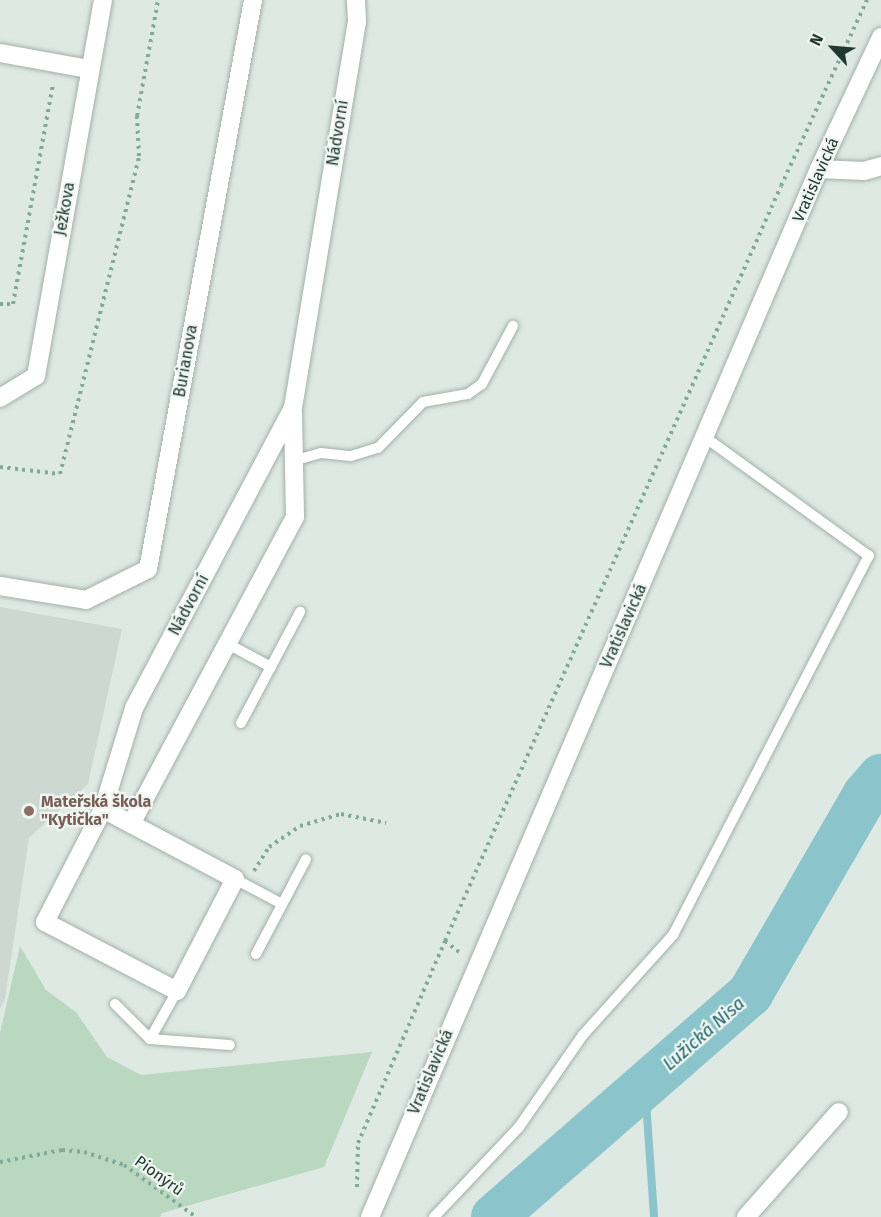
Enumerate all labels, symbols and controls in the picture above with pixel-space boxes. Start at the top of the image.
north arrow [803,18,863,78]
text: N [806,31,827,49]
street label: Nádvorní [323,99,353,167]
street label: Vratislavická [789,135,843,225]
street label: Ježkova [51,181,79,237]
street label: Burianova [170,323,202,399]
street label: Nádvorní [165,571,213,639]
street label: Vratislavická [597,581,651,671]
place label: Mateřská škola "Kytička" [41,792,151,830]
marker: Mateřská škola "Kytička" [22,804,36,818]
water label: Lužická Nisa [659,993,749,1075]
street label: Vratislavická [404,1027,458,1117]
street label: Pionýrů [131,1152,187,1200]

